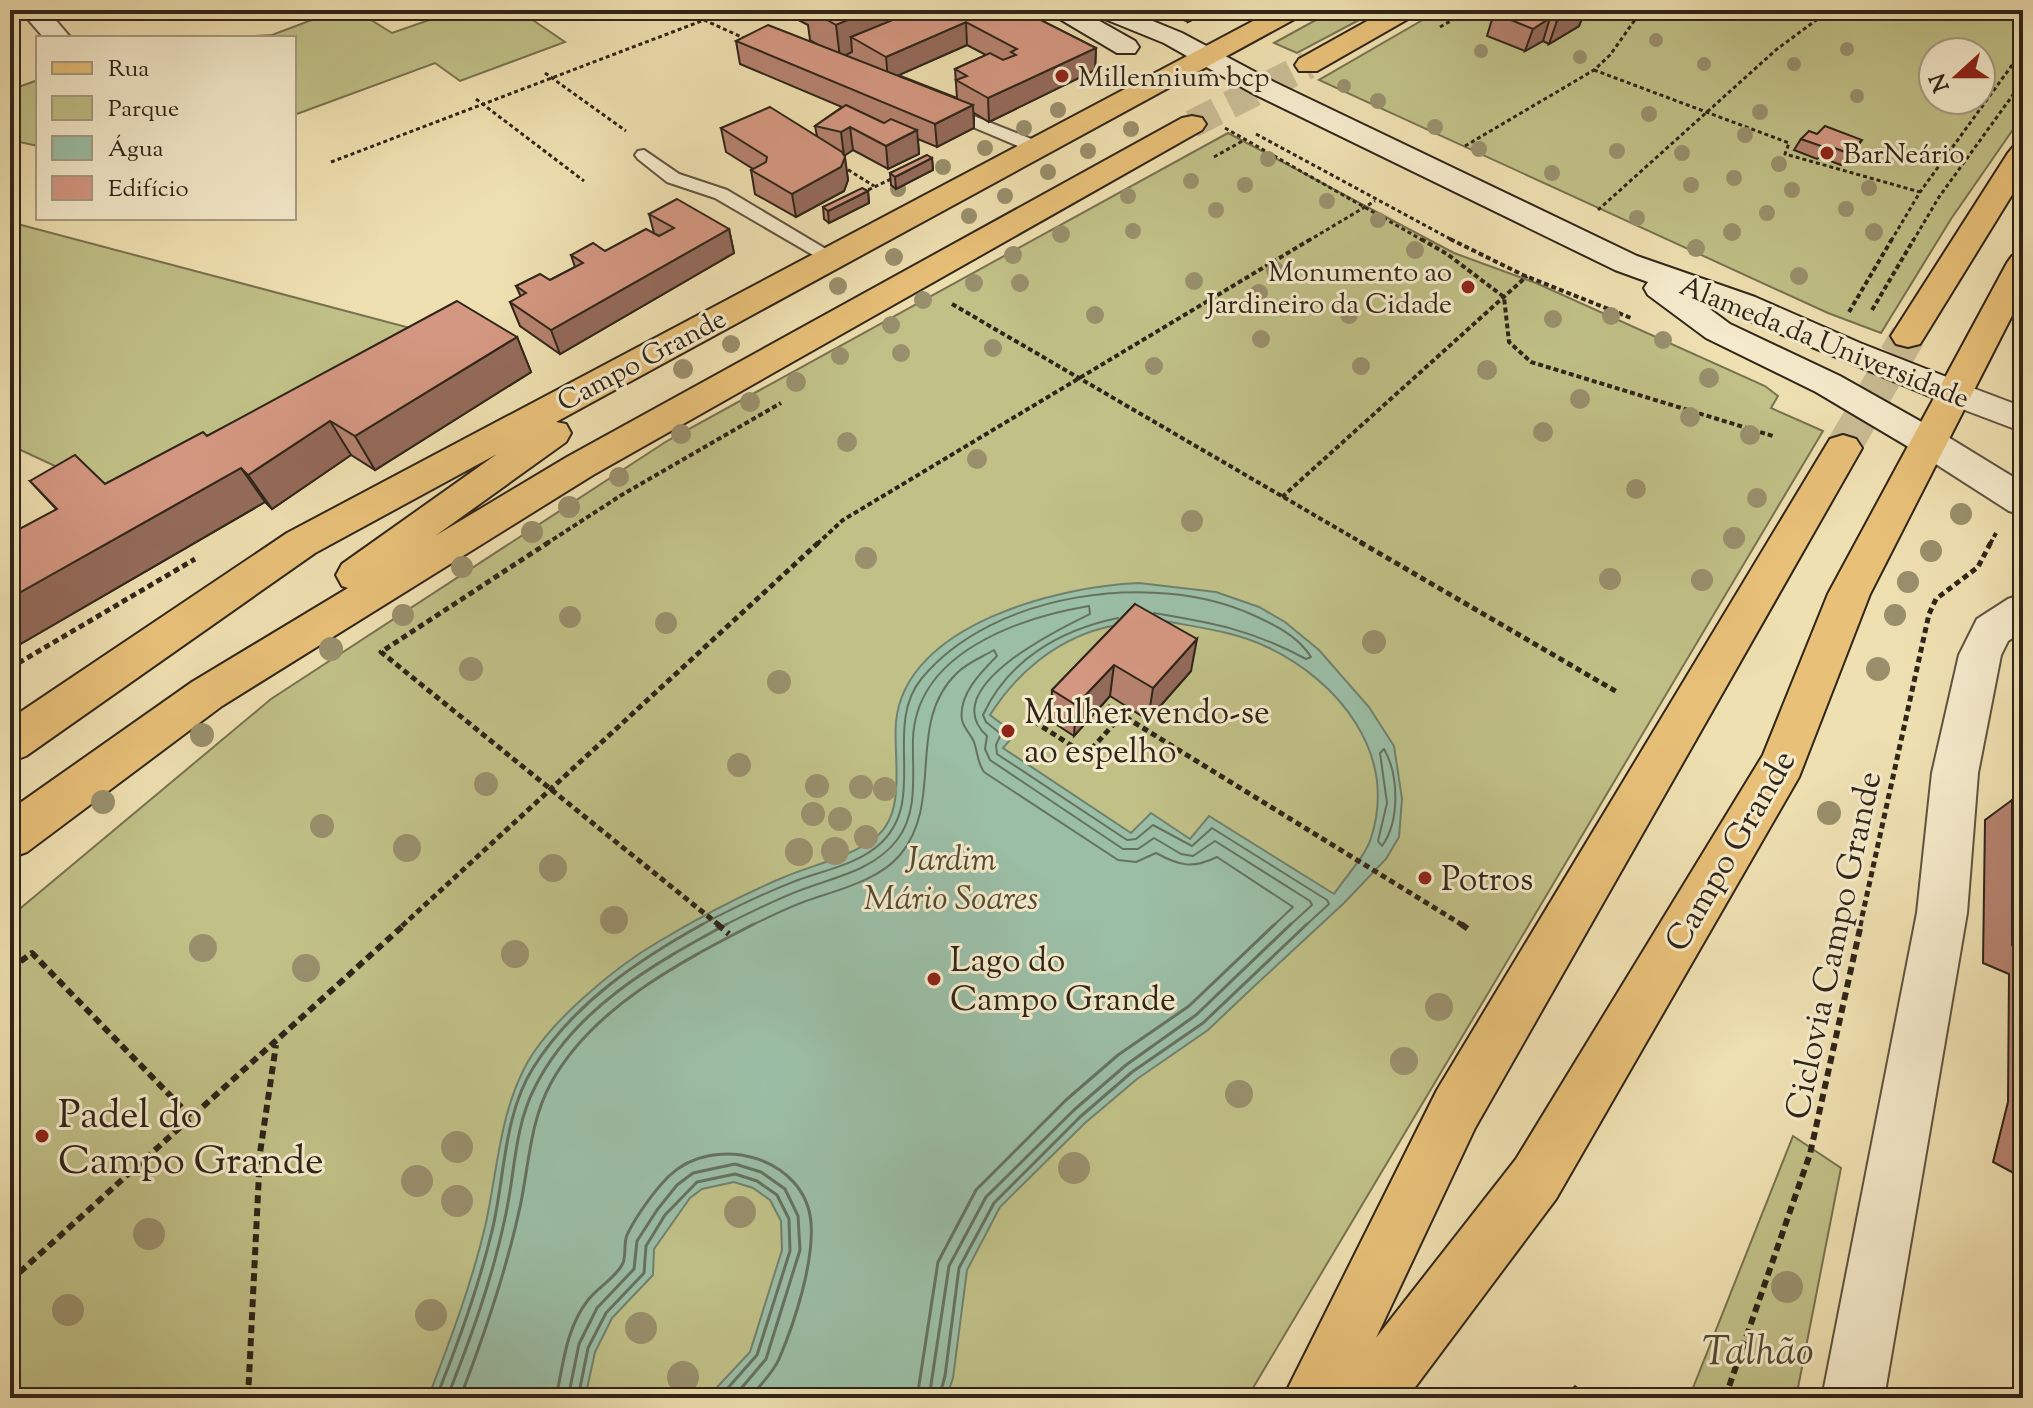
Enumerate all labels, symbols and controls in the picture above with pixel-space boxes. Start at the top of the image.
legend [36,36,296,220]
north arrow [1917,36,1997,116]
text: Rua [108,53,149,87]
place label: Millennium bcp [1078,59,1269,99]
marker: Millennium bcp [1053,67,1071,85]
text: N [1923,68,1959,96]
text: Parque [108,93,179,127]
text: Água [108,133,164,167]
place label: BarNeário [1843,136,1965,176]
marker: BarNeário [1818,144,1836,162]
text: Edifício [108,173,189,207]
place label: Monumento ao Jardineiro da Cidade [1205,254,1452,326]
street label: Alameda da Universidade [1673,267,1975,420]
marker: Monumento ao Jardineiro da Cidade [1459,278,1477,296]
street label: Campo Grande [551,300,734,423]
place label: Mulher vendo-se ao espelho [1024,690,1270,778]
marker: Mulher vendo-se ao espelho [999,722,1017,740]
street label: Campo Grande [1654,742,1810,962]
street label: Ciclovia Campo Grande [1775,767,1896,1124]
park label: Jardim Mário Soares [864,837,1038,925]
place label: Potros [1441,857,1533,906]
marker: Potros [1416,869,1434,887]
place label: Lago do Campo Grande [950,938,1176,1026]
marker: Lago do Campo Grande [925,970,943,988]
place label: Padel do Campo Grande [58,1089,324,1192]
marker: Padel do Campo Grande [33,1127,51,1145]
park label: Talhão [1702,1326,1814,1383]

